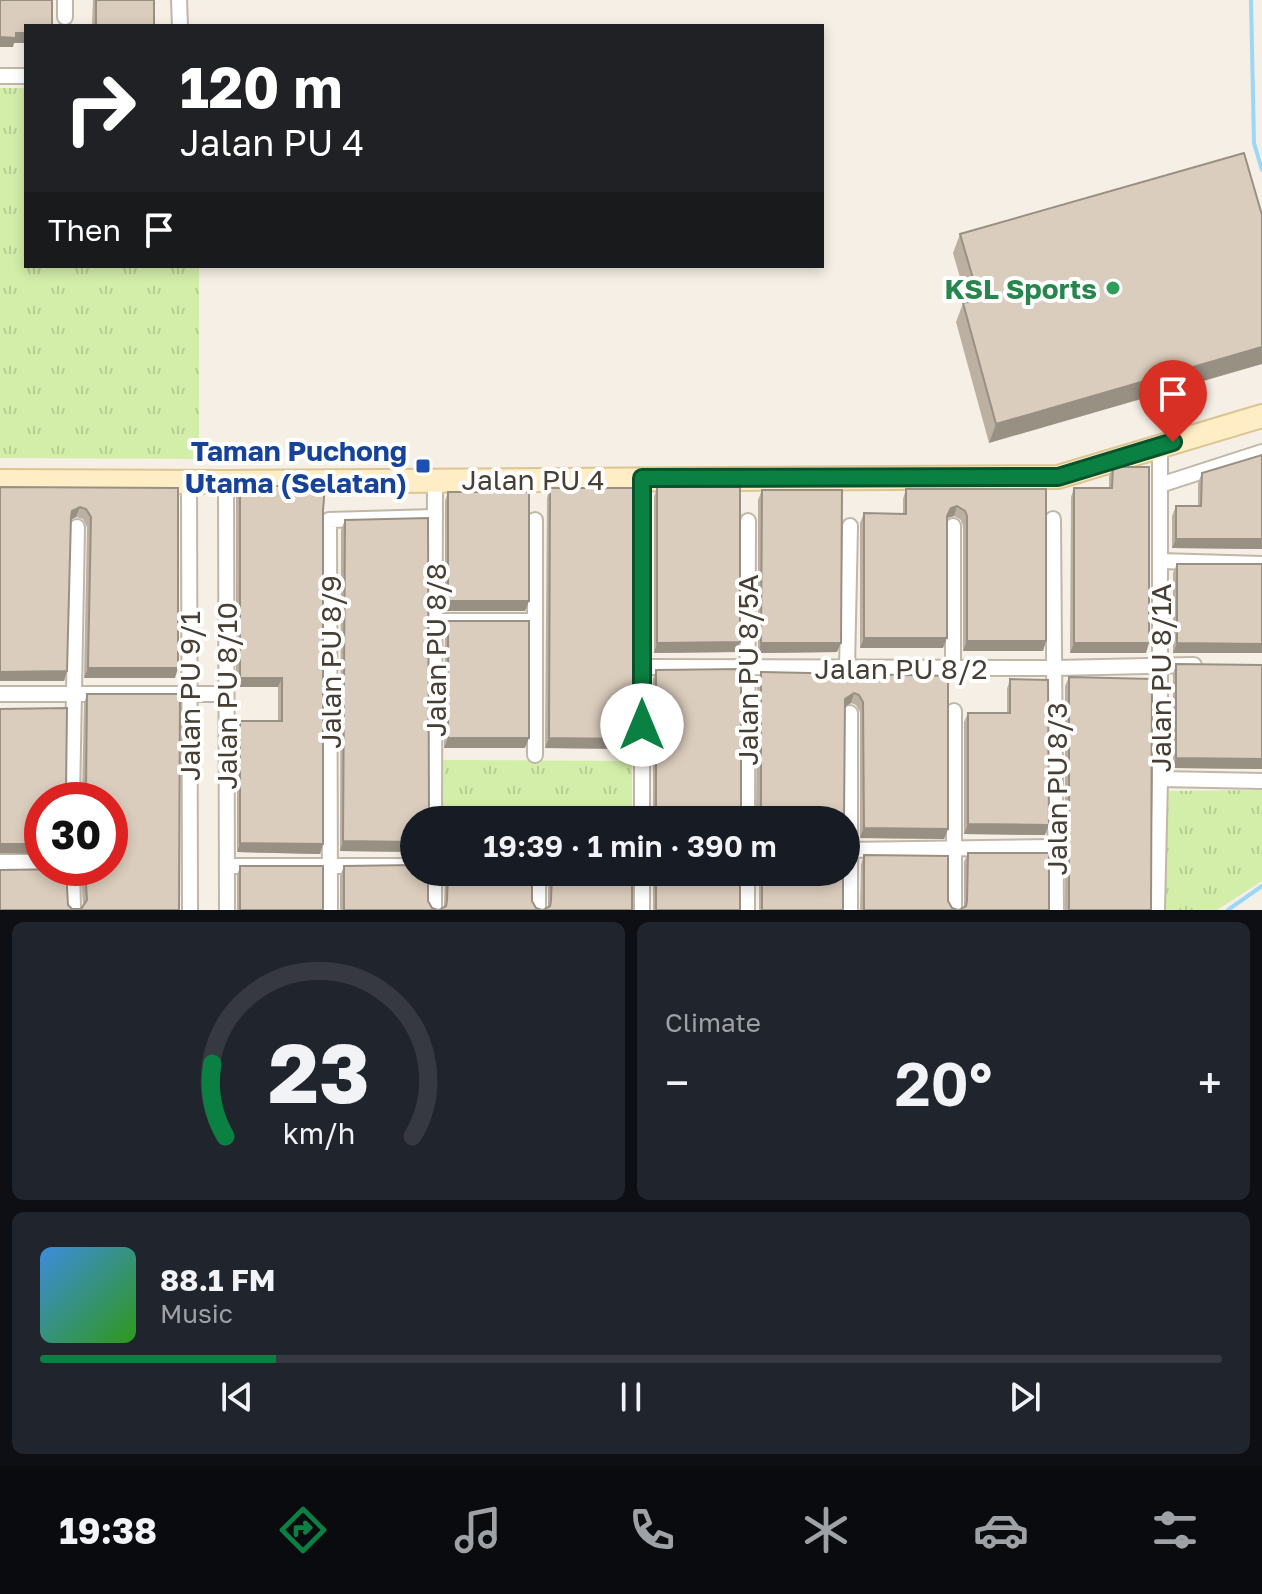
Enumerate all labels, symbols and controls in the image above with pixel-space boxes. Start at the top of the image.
text: 120 m [180,53,342,120]
icon: right [48,56,152,160]
text: Jalan PU 4 [180,121,364,164]
icon: arrive [137,208,181,252]
text: Then [48,212,121,248]
place label: KSL Sports [944,272,1097,305]
marker: KSL Sports [1104,279,1122,297]
pin [1139,360,1207,442]
icon: arrive [1151,372,1195,416]
place label: Taman Puchong Utama (Selatan) [185,434,407,499]
marker: Taman Puchong Utama (Selatan) [414,457,432,475]
street label: Jalan PU 4 [461,463,605,496]
street label: Jalan PU 8/8 [419,563,452,737]
street label: Jalan PU 8/5A [731,574,764,766]
street label: Jalan PU 8/9 [314,575,347,749]
street label: Jalan PU 8/1A [1144,583,1177,773]
street label: Jalan PU 8/10 [210,602,243,790]
street label: Jalan PU 9/1 [173,611,206,781]
street label: Jalan PU 8/2 [815,652,987,685]
position arrow [600,683,684,767]
street label: Jalan PU 8/3 [1040,702,1073,876]
speed limit sign: 30 [24,782,128,886]
text: 19:39 · 1 min · 390 m [483,828,777,864]
text: Climate [665,1007,761,1038]
text: 23 [268,1021,369,1121]
text: 20° [895,1047,992,1119]
text: − [665,1056,689,1109]
text: + [1198,1056,1222,1109]
text: km/h [282,1116,355,1150]
text: 88.1 FM [160,1262,276,1298]
text: Music [160,1298,233,1329]
icon: previous [215,1375,259,1419]
icon: pause [609,1375,653,1419]
icon: next [1003,1375,1047,1419]
icon: directions [275,1502,331,1558]
icon: music [450,1502,506,1558]
icon: phone [624,1502,680,1558]
icon: climate [798,1502,854,1558]
icon: car [973,1502,1029,1558]
icon: filters [1147,1502,1203,1558]
text: 19:38 [59,1509,157,1552]

